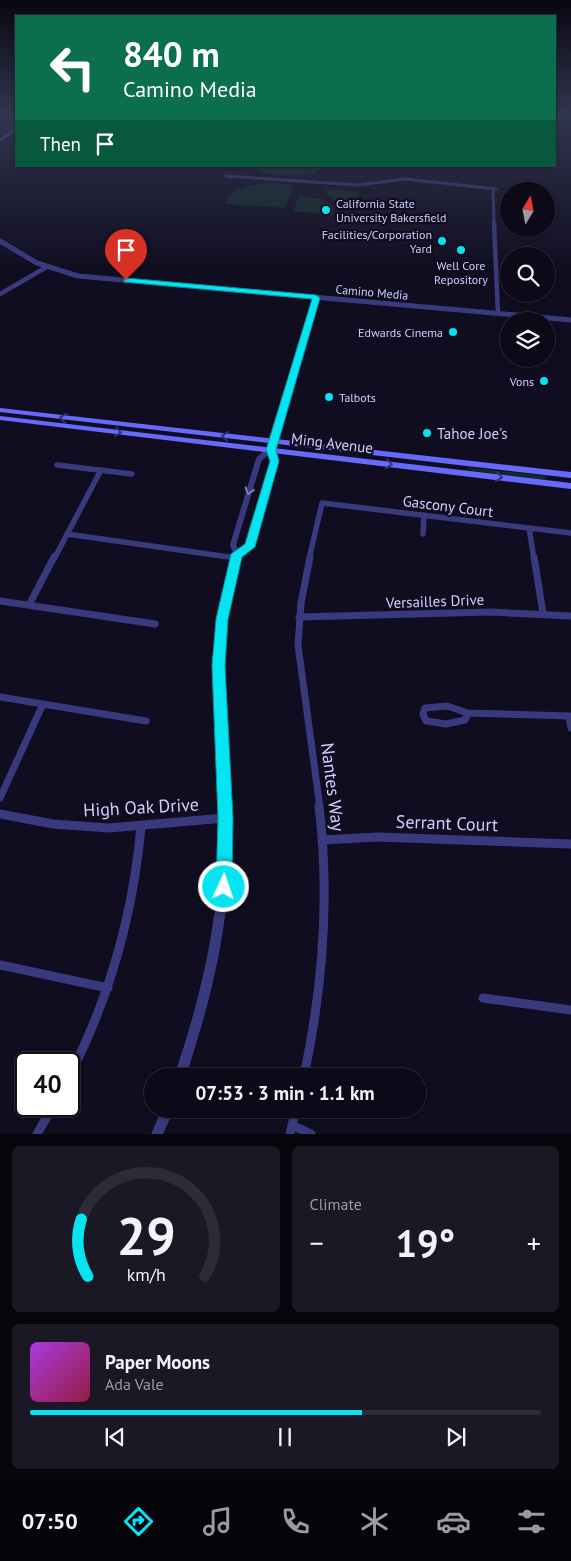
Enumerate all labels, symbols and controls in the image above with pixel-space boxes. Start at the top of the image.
text: 840 m [123,31,220,77]
icon: left [40,35,105,100]
text: Camino Media [123,75,257,103]
icon: arrive [91,130,119,158]
text: Then [40,132,81,156]
north arrow [500,182,555,238]
map controls [500,182,555,367]
place label: California State University Bakersfield [336,196,446,225]
marker: California State University Bakersfield [320,204,332,216]
place label: Facilities/Corporation Yard [322,227,432,256]
pin [105,229,147,280]
marker: Facilities/Corporation Yard [436,235,448,247]
icon: arrive [112,236,140,264]
marker: Well Core Repository [455,244,467,256]
button: search [500,247,555,302]
place label: Well Core Repository [434,258,488,287]
street label: Camino Media [335,281,409,303]
button: layers [500,312,555,367]
place label: Edwards Cinema [358,325,443,340]
marker: Edwards Cinema [447,326,459,338]
place label: Vons [509,374,534,389]
marker: Vons [538,375,550,387]
place label: Talbots [339,390,376,405]
marker: Talbots [323,391,335,403]
one-way arrow [59,413,67,424]
place label: Tahoe Joe's [437,424,508,443]
one-way arrow [114,426,122,437]
marker: Tahoe Joe's [421,427,433,439]
street label: Ming Avenue [290,429,374,457]
one-way arrow [220,431,228,442]
one-way arrow [385,458,393,469]
one-way arrow [496,471,504,482]
one-way arrow [245,487,255,495]
street label: Gascony Court [402,491,494,521]
street label: Versailles Drive [384,590,485,612]
street label: Nantes Way [316,741,350,833]
street label: High Oak Drive [83,792,199,822]
street label: Serrant Court [395,810,499,836]
position arrow [197,860,249,912]
speed limit sign: 40 [15,1052,80,1117]
text: 07:53 · 3 min · 1.1 km [195,1081,375,1105]
text: Climate [310,1194,362,1214]
text: 29 [116,1202,175,1269]
text: 19° [395,1218,455,1267]
text: − [310,1224,324,1261]
text: + [527,1224,541,1261]
text: km/h [126,1263,165,1286]
text: Paper Moons [105,1350,210,1374]
text: Ada Vale [105,1374,164,1394]
icon: previous [101,1423,129,1451]
icon: pause [271,1423,299,1451]
icon: next [442,1423,470,1451]
icon: directions [121,1504,156,1539]
icon: music [200,1504,235,1539]
icon: phone [278,1504,313,1539]
icon: climate [357,1504,392,1539]
icon: car [436,1504,471,1539]
icon: filters [514,1504,549,1539]
text: 07:50 [22,1507,78,1535]

